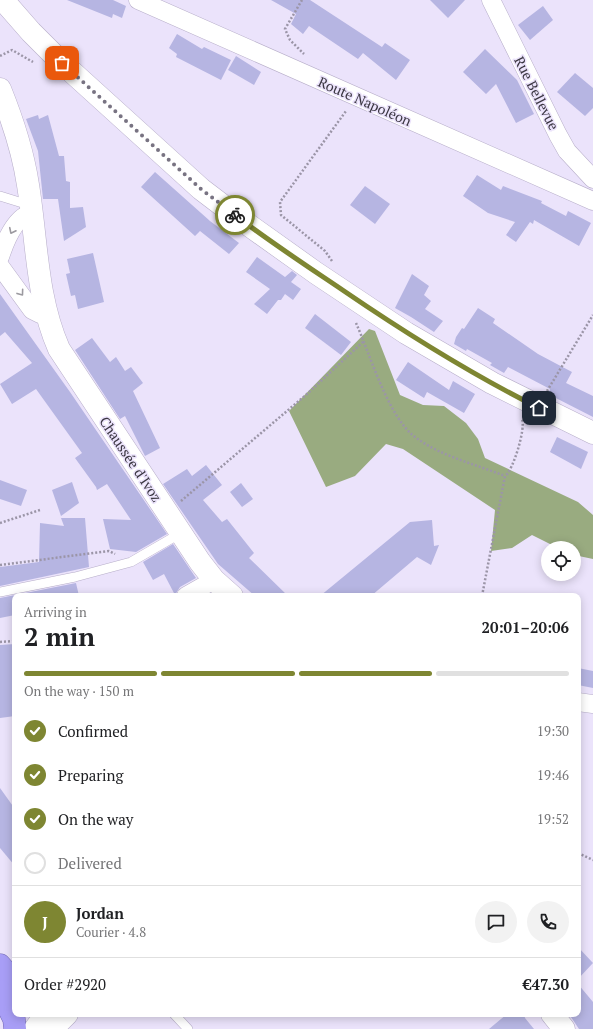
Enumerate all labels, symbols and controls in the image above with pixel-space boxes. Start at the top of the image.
pin [45,46,79,80]
icon: bag [51,52,73,74]
street label: Rue Bellevue [510,53,564,133]
street label: Route Napoléon [315,72,415,130]
courier [215,195,255,235]
icon: bike [224,204,246,226]
one-way arrow [9,227,17,235]
one-way arrow [16,289,23,296]
pin [522,391,556,425]
icon: home [528,397,550,419]
street label: Chaussée d'Ivoz [95,413,167,505]
map controls [541,541,581,581]
button: locate [541,541,581,581]
text: Arriving in [24,603,87,621]
text: 20:01–20:06 [482,617,569,637]
text: 2 min [24,619,95,653]
text: On the way · 150 m [24,682,134,700]
icon: check [24,720,46,742]
text: Confirmed [58,721,128,741]
text: 19:30 [537,722,569,740]
icon: check [24,764,46,786]
text: Preparing [58,765,123,785]
text: 19:46 [537,766,569,784]
icon: check [24,808,46,830]
text: On the way [58,809,133,829]
text: 19:52 [537,810,569,828]
text: Delivered [58,853,122,873]
button: chat [475,901,517,943]
button: phone [527,901,569,943]
text: Jordan [76,903,124,923]
text: J [42,912,48,932]
text: Courier · 4.8 [76,923,146,941]
text: Order #2920 [24,974,106,994]
text: €47.30 [523,974,569,994]

